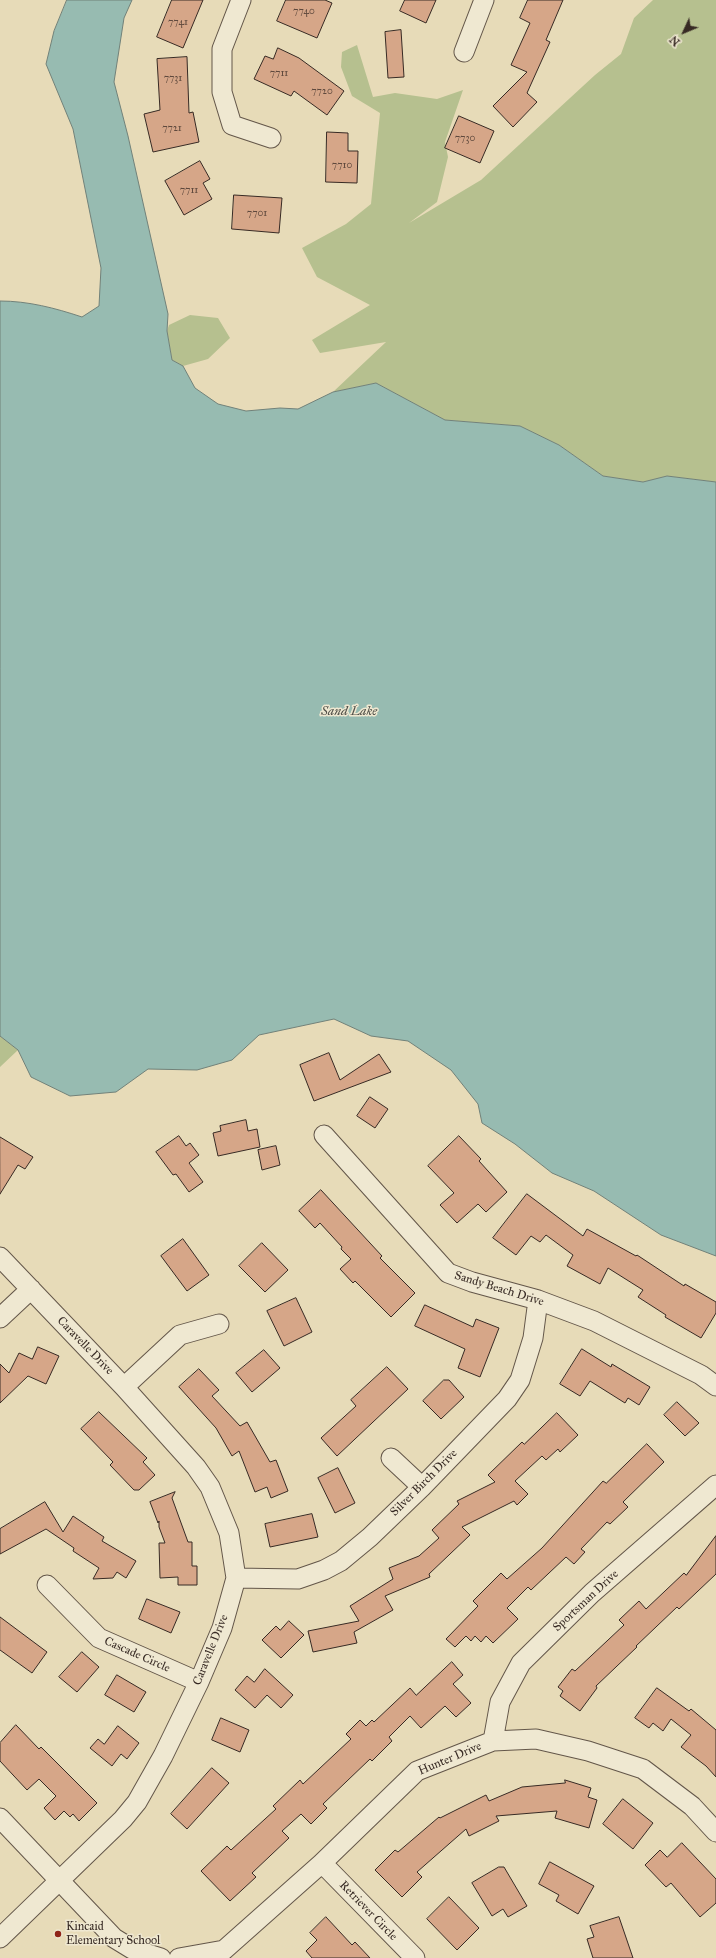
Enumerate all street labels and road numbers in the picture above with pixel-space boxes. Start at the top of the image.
street label: Sandy Beach Drive [453,1269,545,1309]
street label: Caravelle Drive [54,1314,116,1378]
street label: Silver Birch Drive [388,1447,460,1519]
street label: Sportsman Drive [550,1567,622,1635]
street label: Caravelle Drive [190,1612,232,1688]
street label: Cascade Circle [102,1634,172,1676]
street label: Hunter Drive [416,1739,484,1779]
street label: Retriever Circle [336,1878,400,1944]

